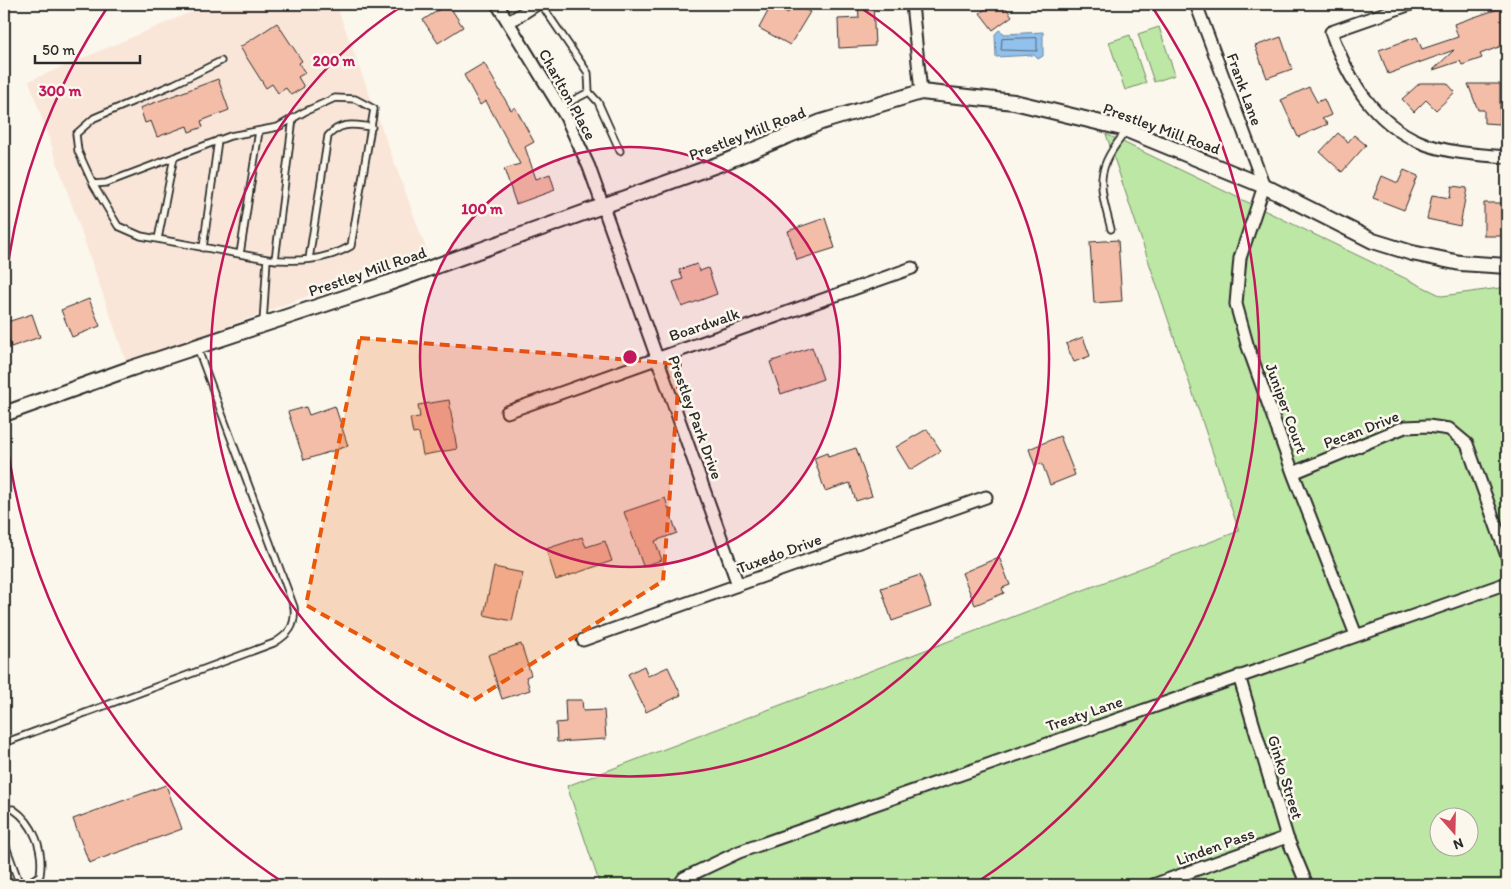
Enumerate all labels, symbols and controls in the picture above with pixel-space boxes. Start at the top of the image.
scale bar [35,32,140,64]
text: 50 m [42,41,75,59]
street label: Charlton Place [535,45,600,143]
street label: Frank Lane [1223,50,1267,128]
text: 200 m [313,52,356,70]
text: 300 m [39,82,82,100]
street label: Prestley Mill Road [1101,98,1223,159]
street label: Prestley Mill Road [686,102,809,164]
text: 100 m [461,200,503,218]
street label: Prestley Mill Road [306,242,429,301]
street label: Boardwalk [666,304,742,345]
centre of rings [621,348,639,366]
street label: Prestley Park Drive [664,353,727,482]
street label: Juniper Court [1261,360,1312,456]
street label: Pecan Drive [1321,406,1402,453]
street label: Tuxedo Drive [734,529,824,578]
street label: Treaty Lane [1043,691,1125,735]
street label: Ginko Street [1264,733,1307,821]
north arrow [1428,806,1478,856]
street label: Linden Pass [1174,824,1257,869]
text: N [1451,834,1466,853]

